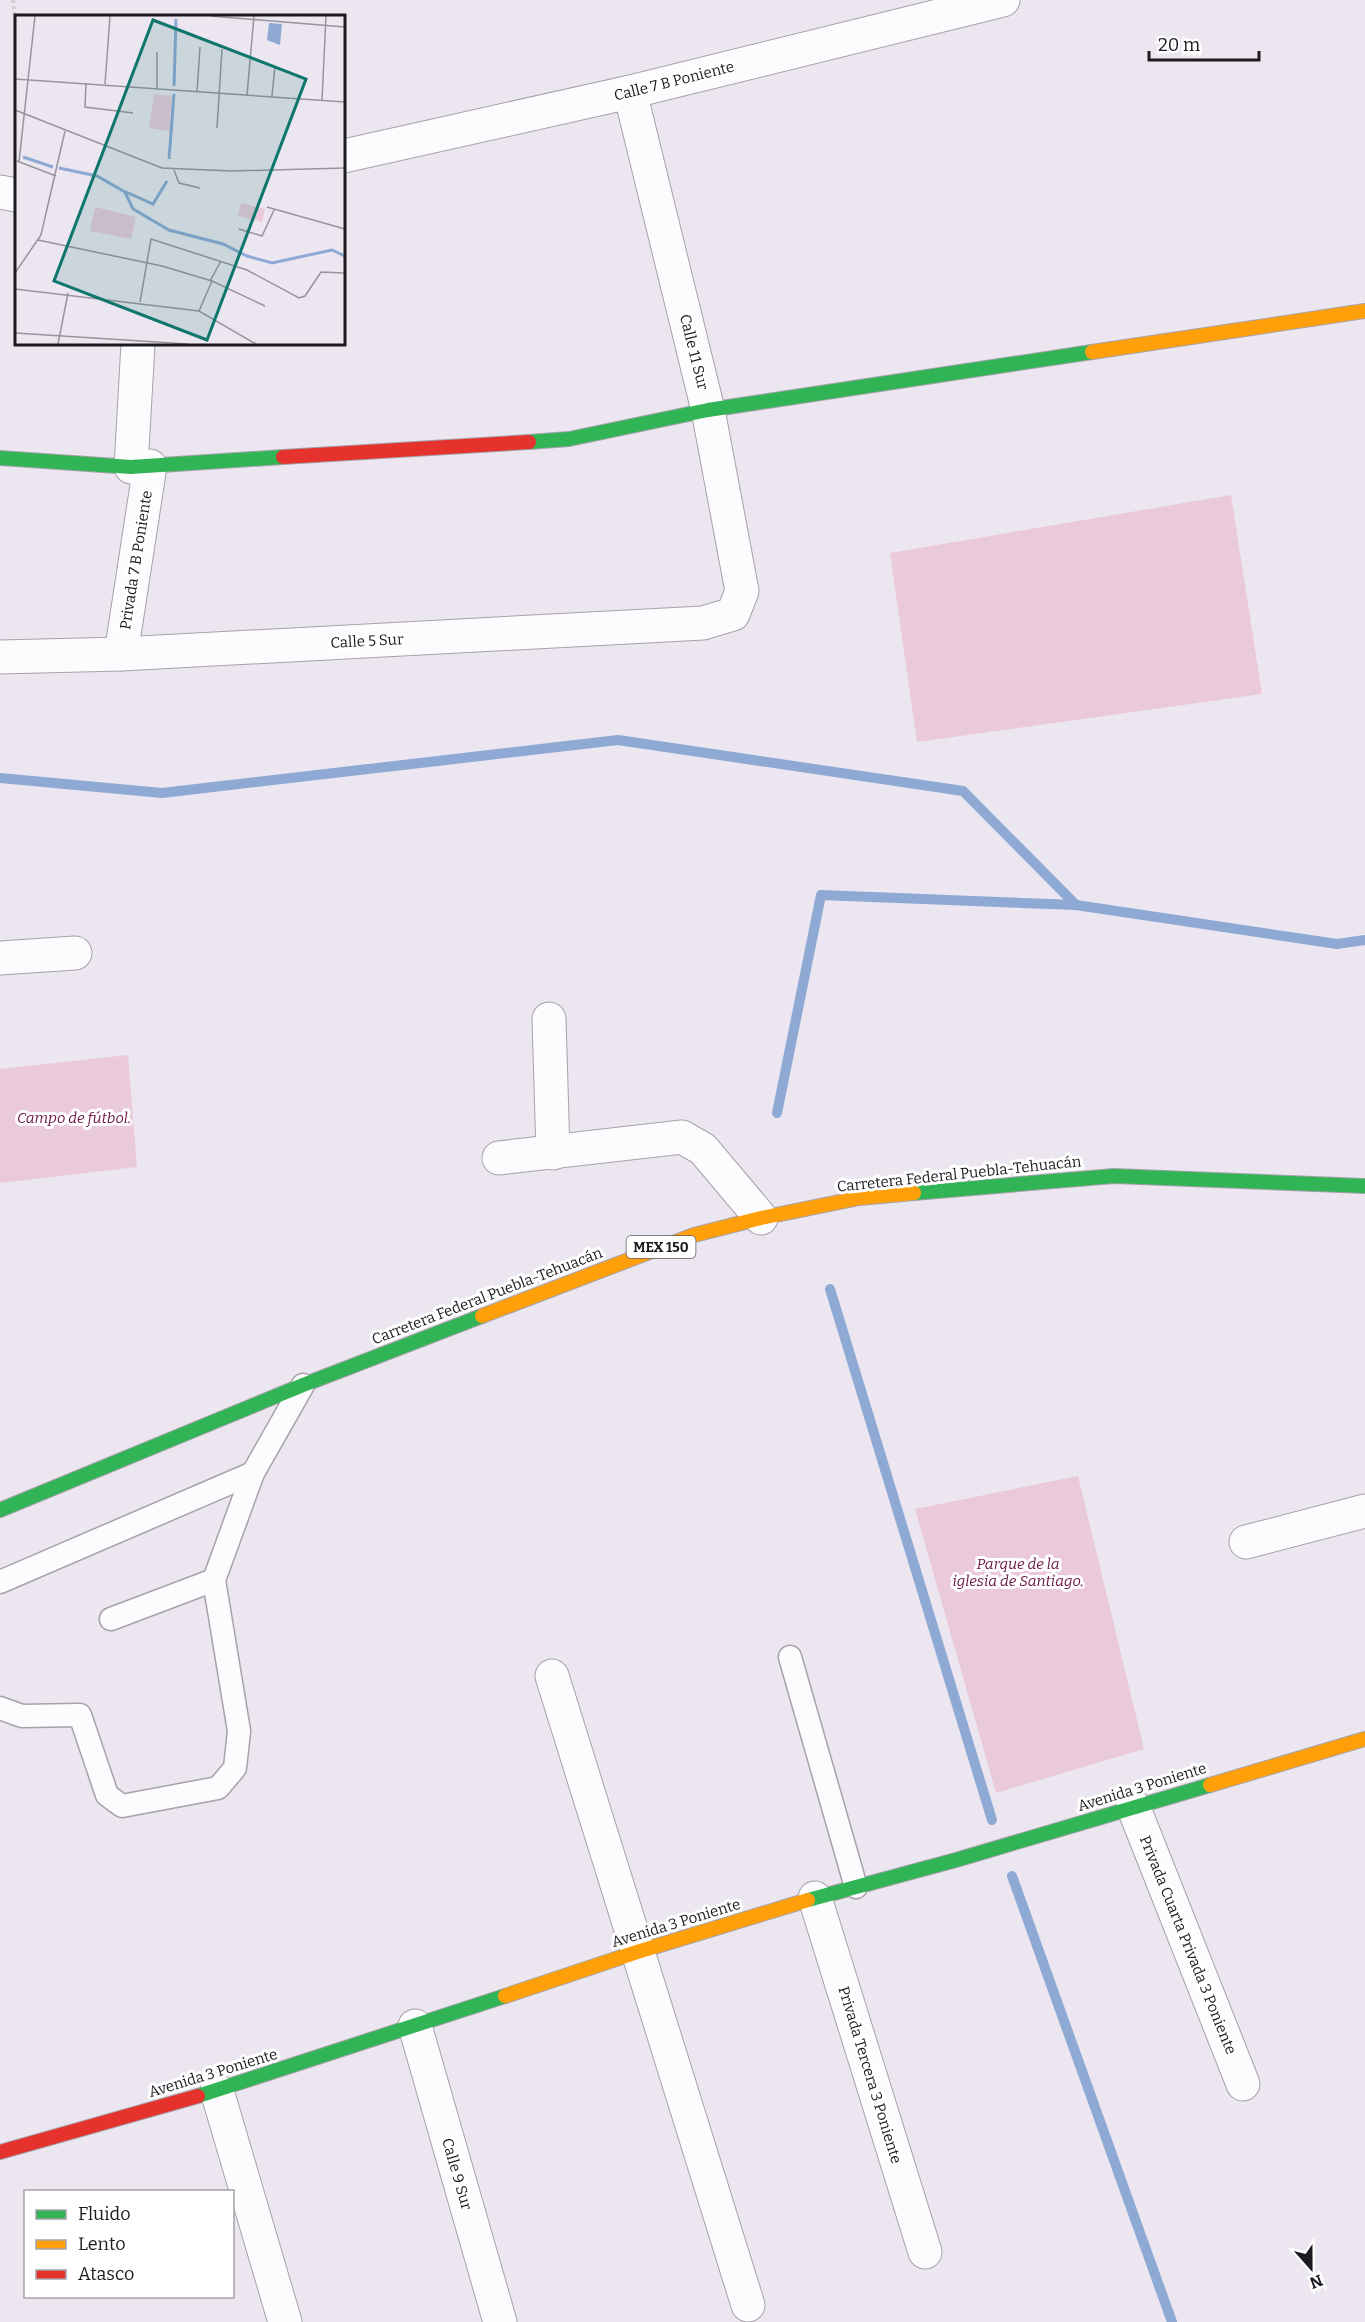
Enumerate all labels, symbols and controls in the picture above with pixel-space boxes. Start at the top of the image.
inset map [15,15,345,345]
scale bar [1149,24,1258,62]
text: 20 m [1158,34,1200,56]
street label: Calle 7 B Poniente [612,57,736,105]
street label: Calle 11 Sur [676,312,712,392]
street label: Privada 7 B Poniente [116,489,156,631]
street label: Calle 5 Sur [330,630,404,652]
park label: Campo de fútbol. [17,1109,131,1127]
street label: Carretera Federal Puebla-Tehuacán [836,1152,1082,1196]
road number: MEX 150 [626,1236,696,1258]
street label: Carretera Federal Puebla-Tehuacán [369,1243,605,1348]
park label: Parque de la iglesia de Santiago. [952,1555,1084,1590]
street label: Avenida 3 Poniente [1075,1759,1209,1815]
street label: Privada Cuarta Privada 3 Poniente [1136,1833,1240,2057]
street label: Avenida 3 Poniente [609,1895,743,1951]
street label: Privada Tercera 3 Poniente [834,1984,906,2166]
street label: Avenida 3 Poniente [146,2045,280,2101]
street label: Calle 9 Sur [438,2136,476,2212]
legend [24,2190,234,2298]
text: Fluido [78,2203,131,2225]
text: Lento [78,2233,126,2255]
north arrow [1281,2238,1341,2298]
text: Atasco [78,2263,134,2285]
text: N [1307,2270,1325,2293]

